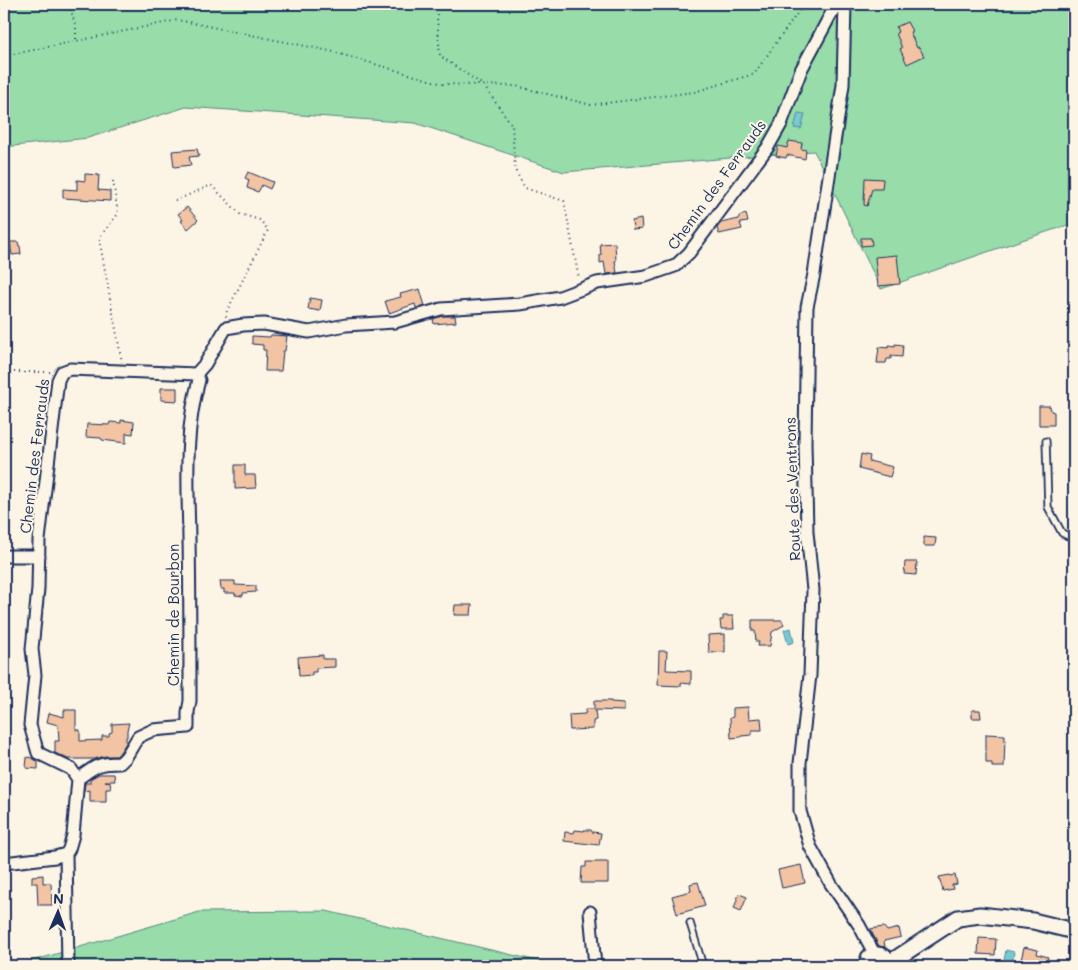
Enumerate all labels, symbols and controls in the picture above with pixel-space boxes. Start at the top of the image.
street label: Chemin des Ferrauds [662,115,770,253]
street label: Chemin des Ferrauds [15,377,53,535]
street label: Route des Ventrons [779,417,805,561]
street label: Chemin de Bourbon [163,544,183,686]
north arrow [32,888,82,938]
text: N [53,889,64,908]

